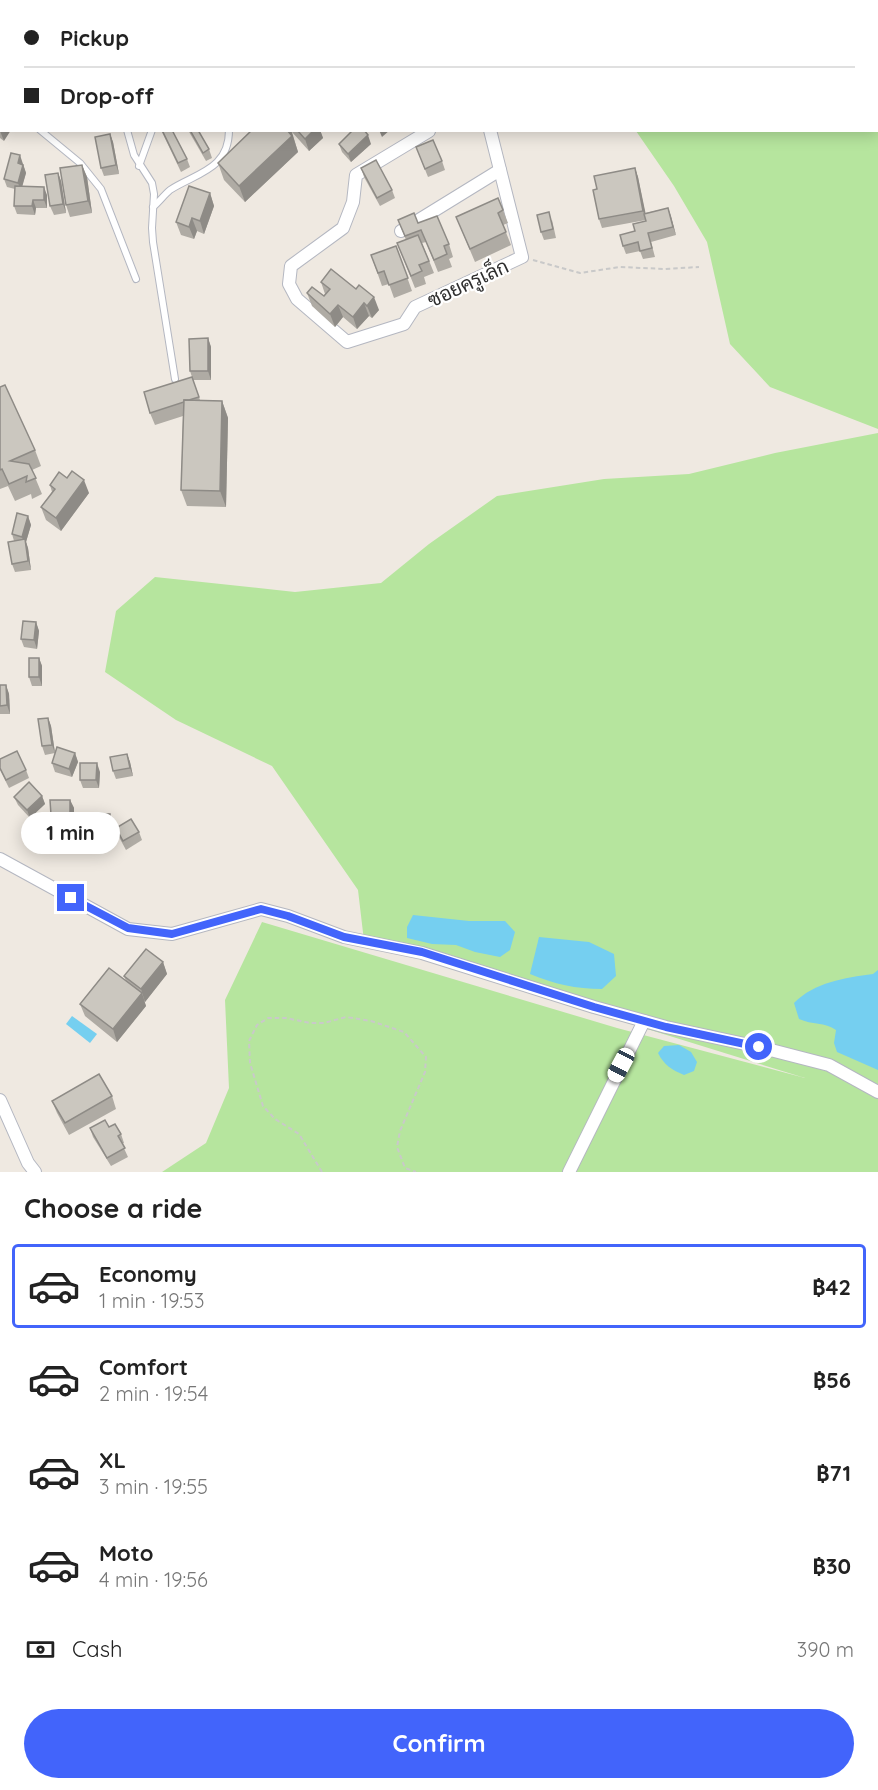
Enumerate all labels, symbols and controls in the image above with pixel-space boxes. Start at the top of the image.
text: Pickup [60,24,129,52]
text: Drop-off [60,82,154,110]
street label: ซอยครูเล็ก [422,251,514,315]
callout: 1 min [22,811,121,853]
text: 1 min [46,820,95,845]
route end [57,884,84,911]
route start [745,1033,772,1060]
car [605,1045,637,1085]
text: Choose a ride [24,1191,202,1225]
icon: car [27,1259,81,1313]
text: Economy [99,1260,197,1288]
text: ฿42 [812,1273,851,1301]
text: 1 min · 19:53 [99,1288,204,1313]
icon: car [27,1352,81,1406]
text: Comfort [99,1353,188,1381]
text: ฿56 [813,1366,851,1394]
text: 2 min · 19:54 [99,1381,208,1406]
icon: car [27,1445,81,1499]
text: XL [99,1446,126,1474]
text: ฿71 [816,1459,851,1487]
text: 3 min · 19:55 [99,1474,208,1499]
icon: car [27,1538,81,1592]
text: Moto [99,1539,153,1567]
text: ฿30 [812,1552,851,1580]
text: 4 min · 19:56 [99,1567,208,1592]
icon: cash [24,1633,57,1666]
text: Cash [72,1635,123,1663]
text: 390 m [797,1637,854,1662]
button: Confirm [24,1709,854,1778]

